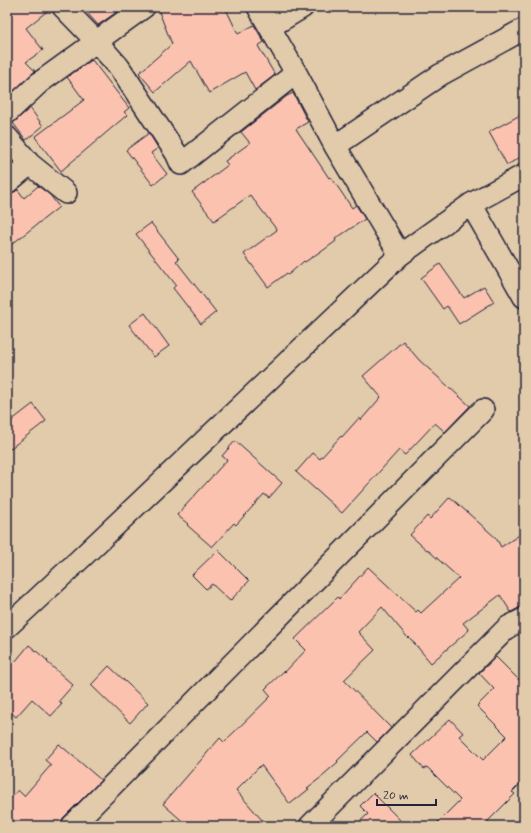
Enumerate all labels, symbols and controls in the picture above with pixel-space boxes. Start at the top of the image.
scale bar [377,781,436,807]
text: 20 m [383,788,409,804]

